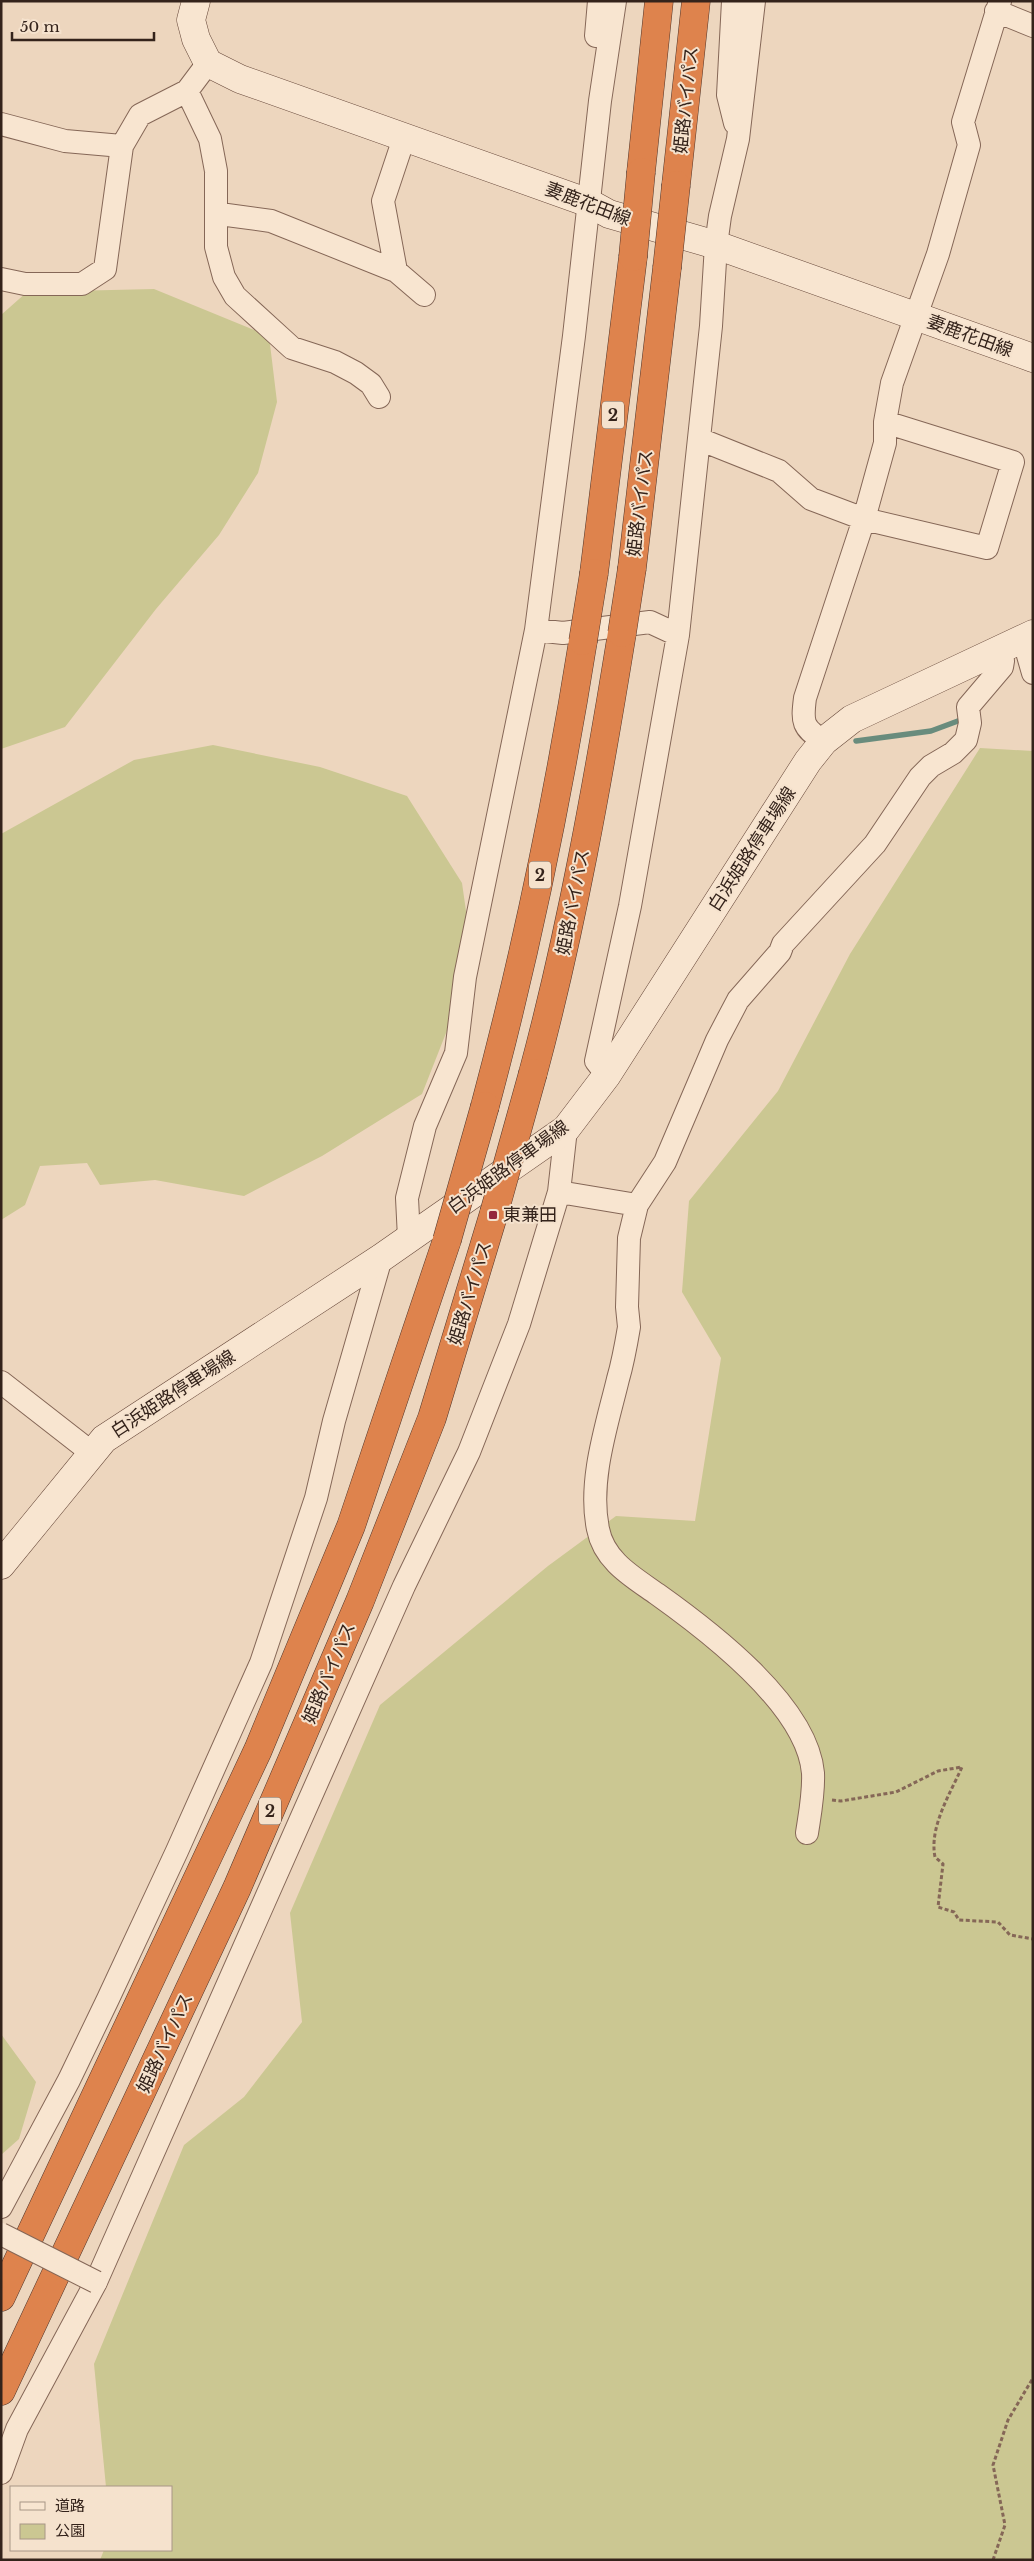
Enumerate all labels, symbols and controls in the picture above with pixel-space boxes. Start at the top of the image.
scale bar [12,10,155,42]
text: 50 m [20,17,60,36]
street label: 姫路バイパス [669,45,703,155]
street label: 妻鹿花田線 [542,178,634,230]
street label: 妻鹿花田線 [924,310,1016,362]
road number: 2 [602,402,624,428]
street label: 姫路バイパス [623,448,657,558]
street label: 白浜姫路停車場線 [704,783,800,915]
street label: 姫路バイパス [552,847,594,957]
road number: 2 [529,862,551,888]
street label: 白浜姫路停車場線 [443,1116,573,1218]
place label: 東兼田 [503,1204,557,1226]
marker: 東兼田 [487,1209,499,1221]
street label: 姫路バイパス [444,1238,496,1348]
street label: 白浜姫路停車場線 [107,1346,239,1442]
street label: 姫路バイパス [298,1619,360,1727]
road number: 2 [259,1798,281,1824]
street label: 姫路バイパス [132,1990,198,2096]
legend [10,2486,172,2551]
text: 道路 [55,2496,85,2515]
text: 公園 [55,2521,85,2540]

